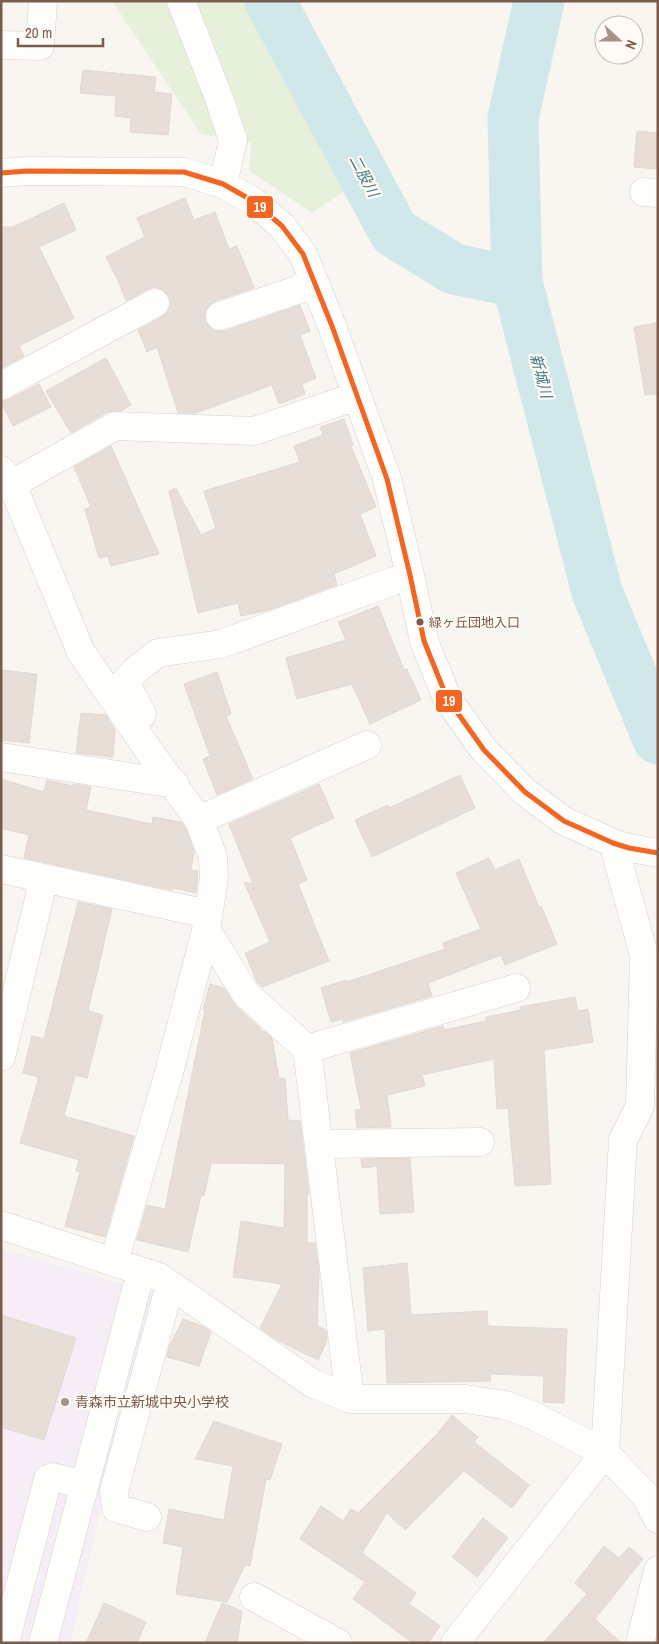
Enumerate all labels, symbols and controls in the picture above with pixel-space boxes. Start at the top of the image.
scale bar [18,15,102,47]
north arrow [594,15,644,65]
text: 20 m [25,22,52,43]
text: N [621,38,641,52]
water label: 二股川 [345,151,385,202]
line badge: 19 [246,195,274,219]
text: 19 [254,198,266,216]
water label: 新城川 [526,351,558,402]
place label: 緑ヶ丘団地入口 [429,614,520,631]
marker: 緑ヶ丘団地入口 [415,617,425,627]
line badge: 19 [435,689,463,713]
text: 19 [443,692,455,710]
place label: 青森市立新城中央小学校 [75,1393,229,1411]
marker: 青森市立新城中央小学校 [59,1396,71,1408]

